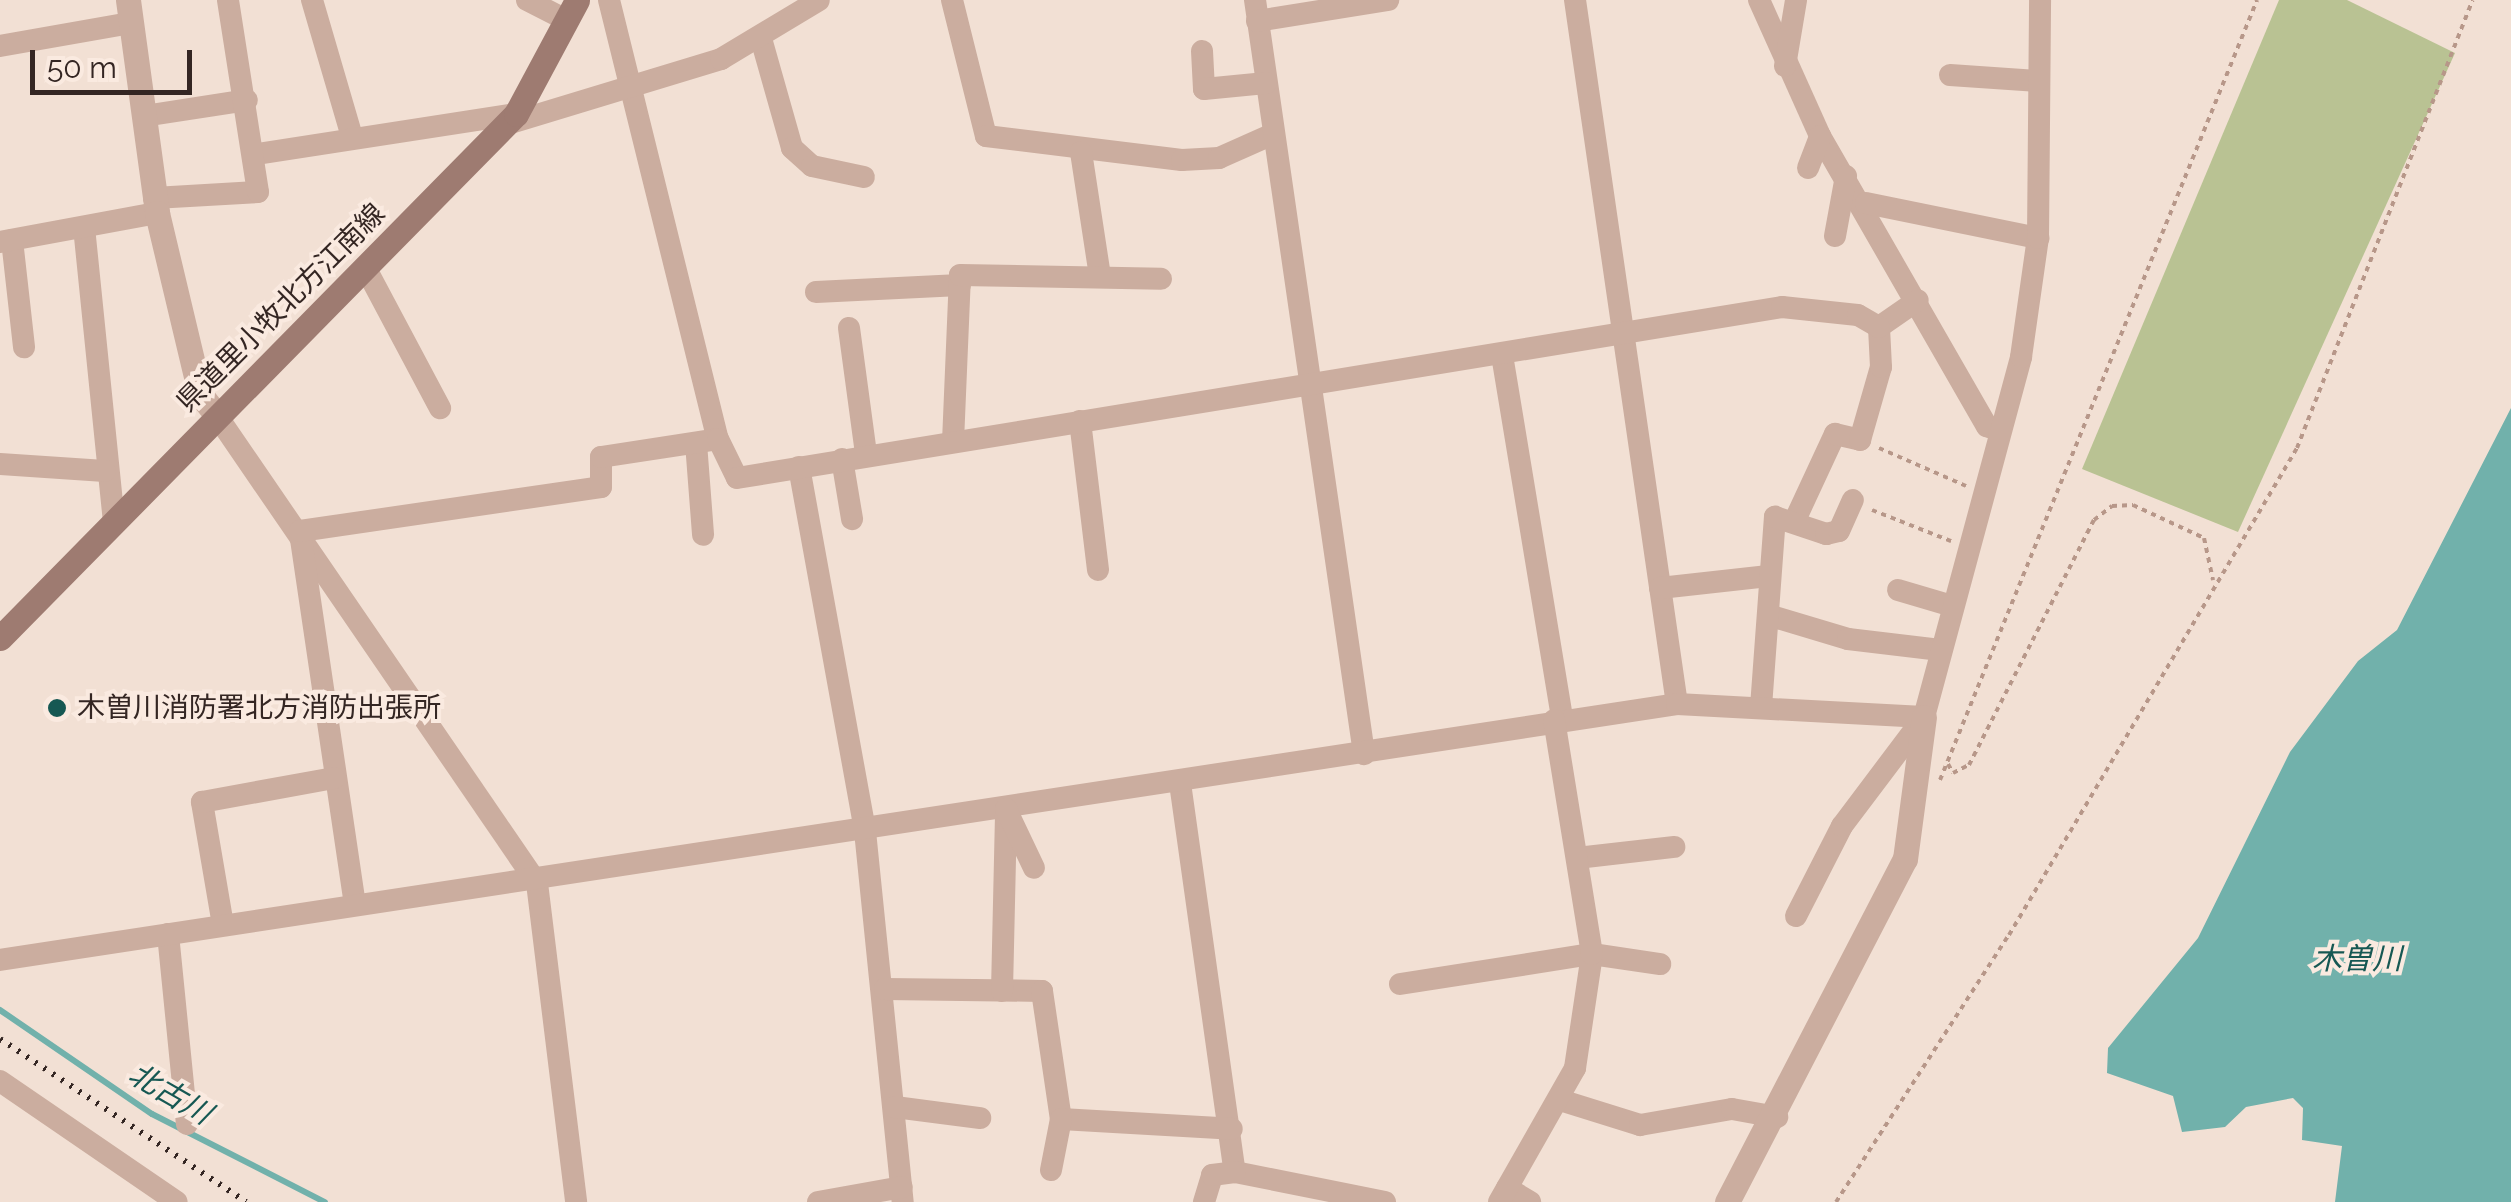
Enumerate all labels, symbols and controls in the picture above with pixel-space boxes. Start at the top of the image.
scale bar [35,30,198,92]
text: 50 m [47,50,117,85]
street label: 県道里小牧北方江南線 [170,197,392,419]
place label: 木曽川消防署北方消防出張所 [77,691,441,725]
marker: 木曽川消防署北方消防出張所 [46,697,68,719]
water label: 木曽川 [2312,941,2402,977]
water label: 北古川 [122,1056,218,1132]

